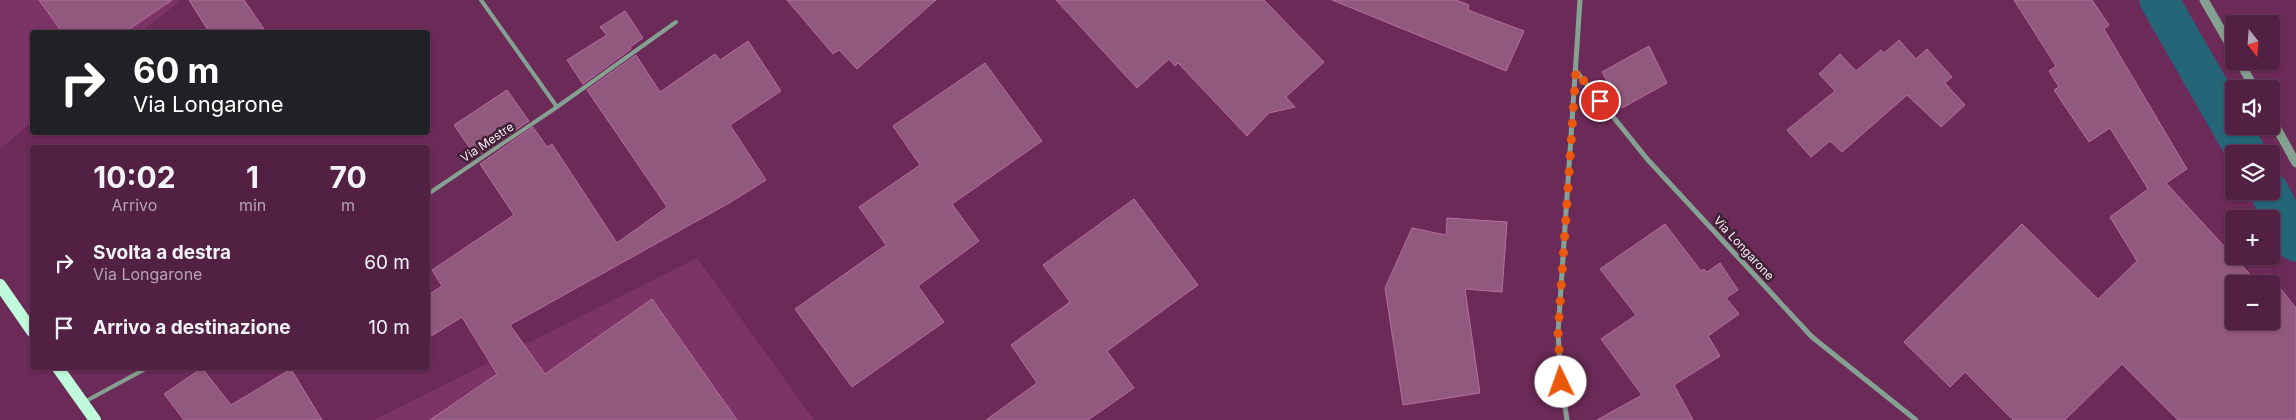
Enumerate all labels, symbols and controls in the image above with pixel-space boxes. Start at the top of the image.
north arrow [2225,15,2280,70]
map controls [2225,15,2280,330]
text: 60 m [133,49,220,91]
icon: right [50,50,115,115]
pin [1579,80,1621,122]
button: sound [2225,80,2280,135]
icon: arrive [1586,87,1614,115]
text: Via Longarone [133,91,283,117]
street label: Via Mestre [458,119,516,165]
button: layers [2225,145,2280,200]
text: 10:02 [93,159,176,195]
text: 1 [246,159,259,195]
text: 70 [330,159,367,195]
text: Arrivo [112,195,157,215]
text: min [239,195,266,215]
text: m [341,195,355,215]
button: + [2225,210,2280,265]
street label: Via Longarone [1711,213,1777,283]
text: Svolta a destra [93,241,231,264]
icon: right [50,249,78,277]
text: 60 m [364,251,410,274]
text: Via Longarone [93,264,202,284]
button: − [2225,275,2280,330]
icon: arrive [50,314,78,342]
text: Arrivo a destinazione [93,316,291,339]
text: 10 m [368,316,410,339]
position arrow [1534,355,1586,407]

